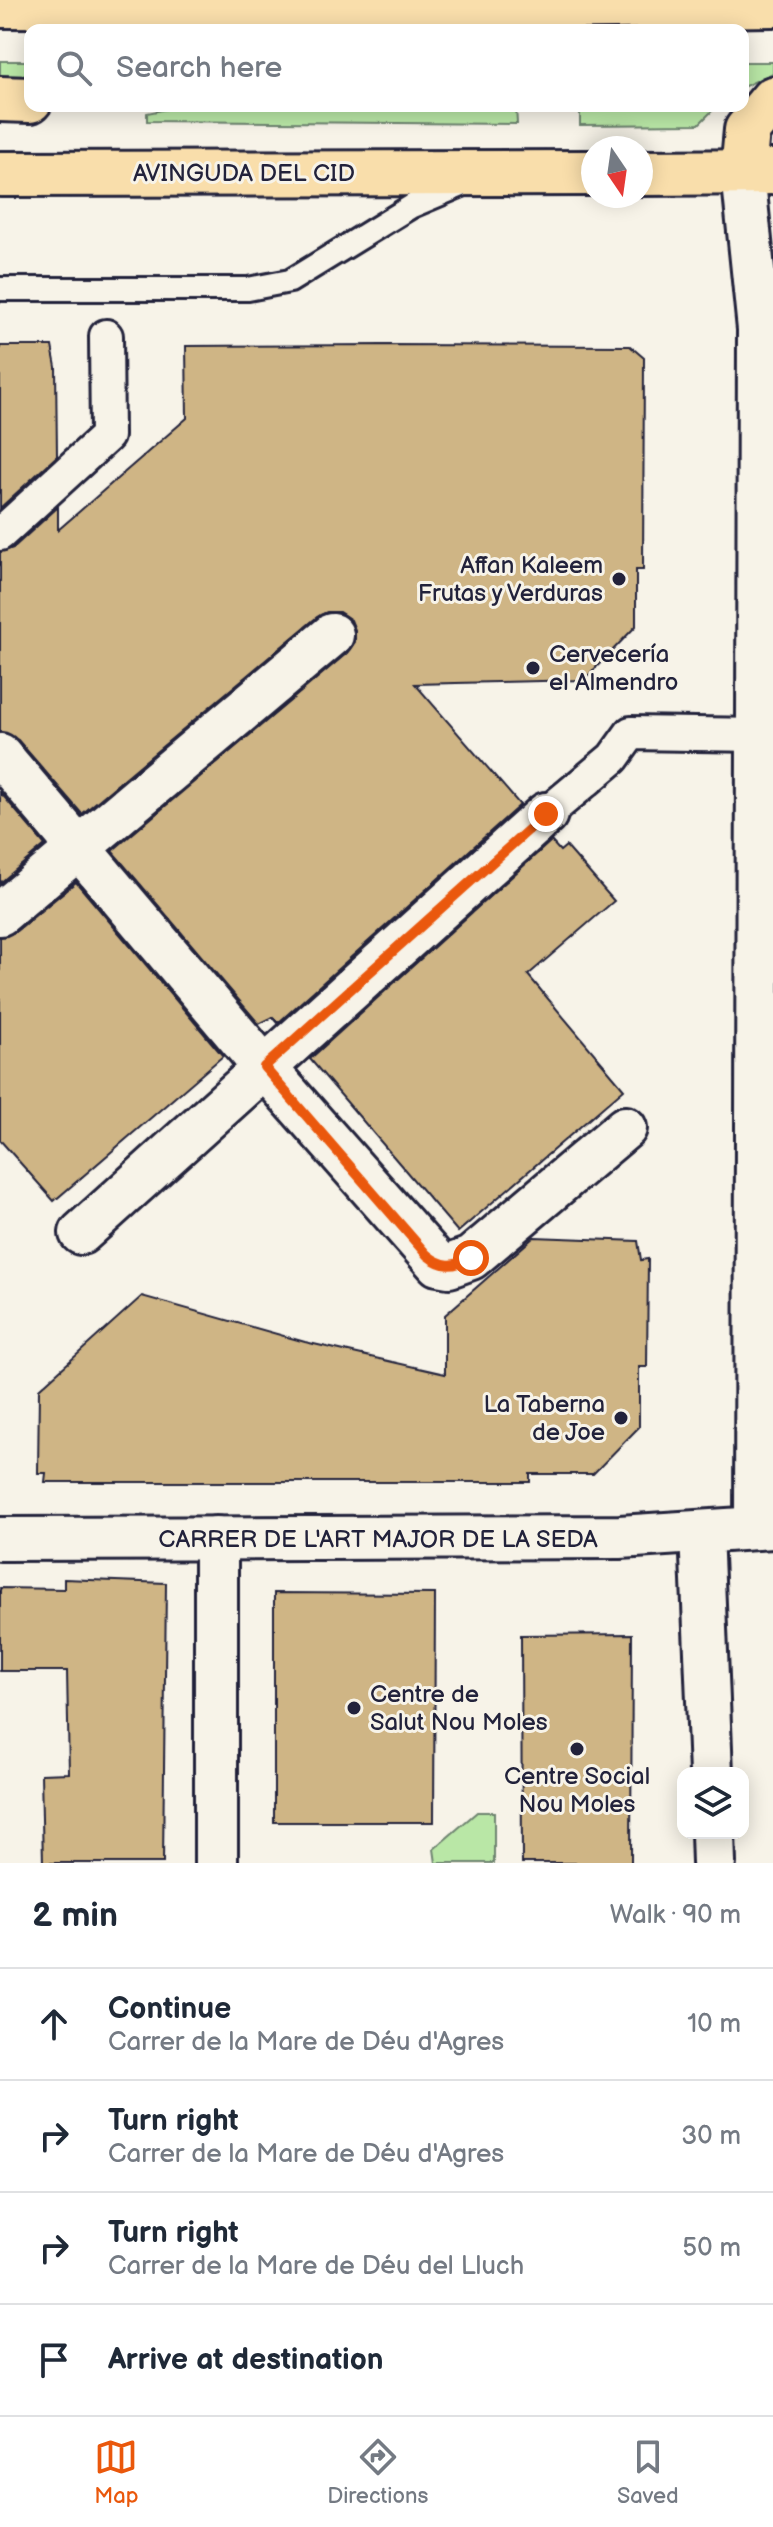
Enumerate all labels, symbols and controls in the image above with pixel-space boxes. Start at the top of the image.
search box [24,24,749,112]
icon: search [52,46,96,90]
text: Search here [116,50,282,86]
north arrow [581,136,653,208]
street label: AVINGUDA DEL CID [133,159,355,188]
place label: Affan Kaleem Frutas y Verduras [418,551,603,608]
marker: Affan Kaleem Frutas y Verduras [610,570,628,588]
place label: Cervecería el Almendro [549,640,678,697]
marker: Cervecería el Almendro [524,659,542,677]
route end [528,796,564,832]
route start [453,1240,489,1276]
place label: La Taberna de Joe [484,1390,605,1447]
marker: La Taberna de Joe [612,1409,630,1427]
street label: CARRER DE L'ART MAJOR DE LA SEDA [158,1525,598,1554]
place label: Centre de Salut Nou Moles [370,1680,548,1737]
marker: Centre de Salut Nou Moles [345,1699,363,1717]
marker: Centre Social Nou Moles [568,1740,586,1758]
place label: Centre Social Nou Moles [504,1762,650,1819]
map controls [677,1767,749,1839]
button: layers [677,1767,749,1839]
text: 2 min [32,1895,118,1936]
text: Walk · 90 m [610,1900,741,1931]
text: Continue [108,1991,231,2027]
icon: ahead [32,2002,76,2046]
text: 10 m [687,2009,741,2040]
text: Carrer de la Mare de Déu d'Agres [108,2027,504,2058]
text: Turn right [108,2103,239,2139]
icon: right [32,2114,76,2158]
text: 30 m [681,2121,741,2152]
text: Carrer de la Mare de Déu d'Agres [108,2139,504,2170]
text: Turn right [108,2215,239,2251]
icon: right [32,2226,76,2270]
text: 50 m [682,2233,741,2264]
text: Carrer de la Mare de Déu del Lluch [108,2251,524,2282]
icon: arrive [32,2338,76,2382]
text: Arrive at destination [108,2342,384,2378]
tab: Map [94,2435,139,2510]
tab: Directions [327,2435,428,2510]
tab: Saved [617,2435,679,2510]

